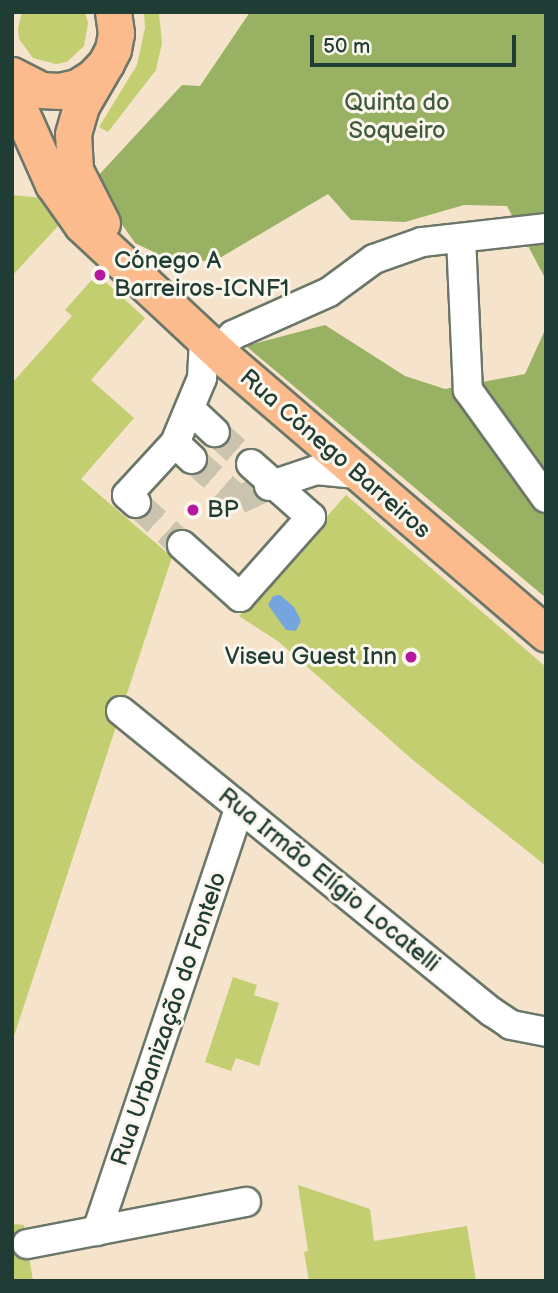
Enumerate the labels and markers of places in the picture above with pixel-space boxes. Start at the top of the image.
place label: Cónego A Barreiros-ICNF1 [114,247,289,303]
marker: Cónego A Barreiros-ICNF1 [92,267,108,283]
place label: BP [207,496,239,524]
marker: BP [185,502,201,518]
place label: Viseu Guest Inn [225,643,397,671]
marker: Viseu Guest Inn [403,649,419,665]

